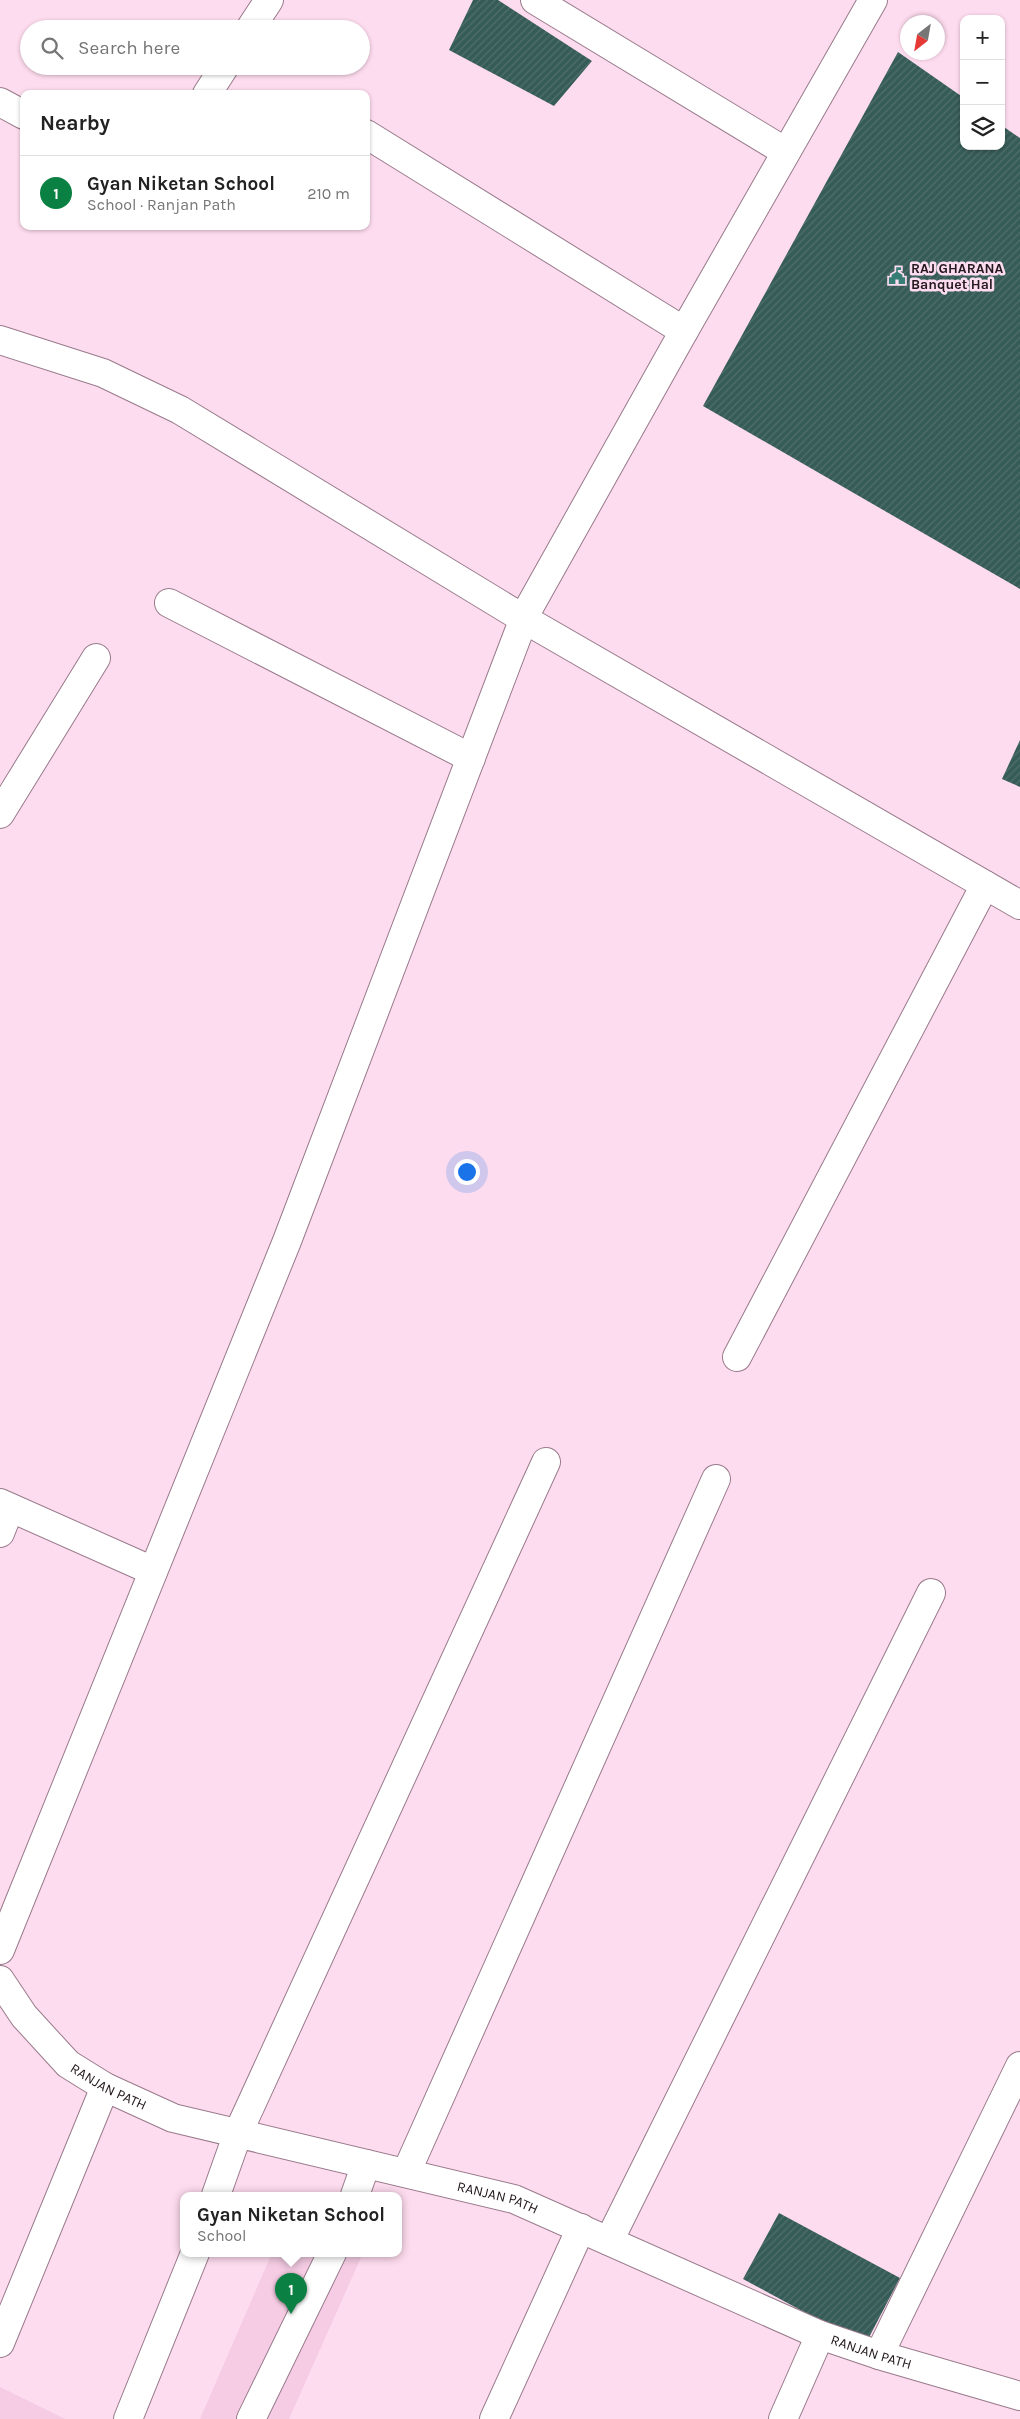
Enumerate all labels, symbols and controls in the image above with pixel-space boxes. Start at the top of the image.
north arrow [900,15,945,60]
map controls [960,15,1005,150]
button: + [960,15,1005,60]
search box [20,20,370,75]
icon: search [38,34,66,62]
text: Search here [78,37,180,59]
button: − [960,60,1005,105]
button: layers [960,105,1005,150]
text: Nearby [40,111,110,135]
text: Gyan Niketan School [87,173,275,195]
text: 1 [53,184,59,203]
text: 210 m [307,184,350,203]
text: School · Ranjan Path [87,195,236,214]
place label: RAJ GHARANA Banquet Hal [911,260,1003,293]
public building icon: RAJ GHARANA Banquet Hal [887,266,907,286]
your location [454,1159,480,1185]
street label: RANJAN PATH [67,2060,149,2114]
street label: RANJAN PATH [455,2178,541,2218]
popup [180,2192,402,2257]
text: Gyan Niketan School [197,2204,385,2226]
text: School [197,2226,247,2245]
pin: 1 [275,2273,307,2314]
street label: RANJAN PATH [829,2331,914,2373]

